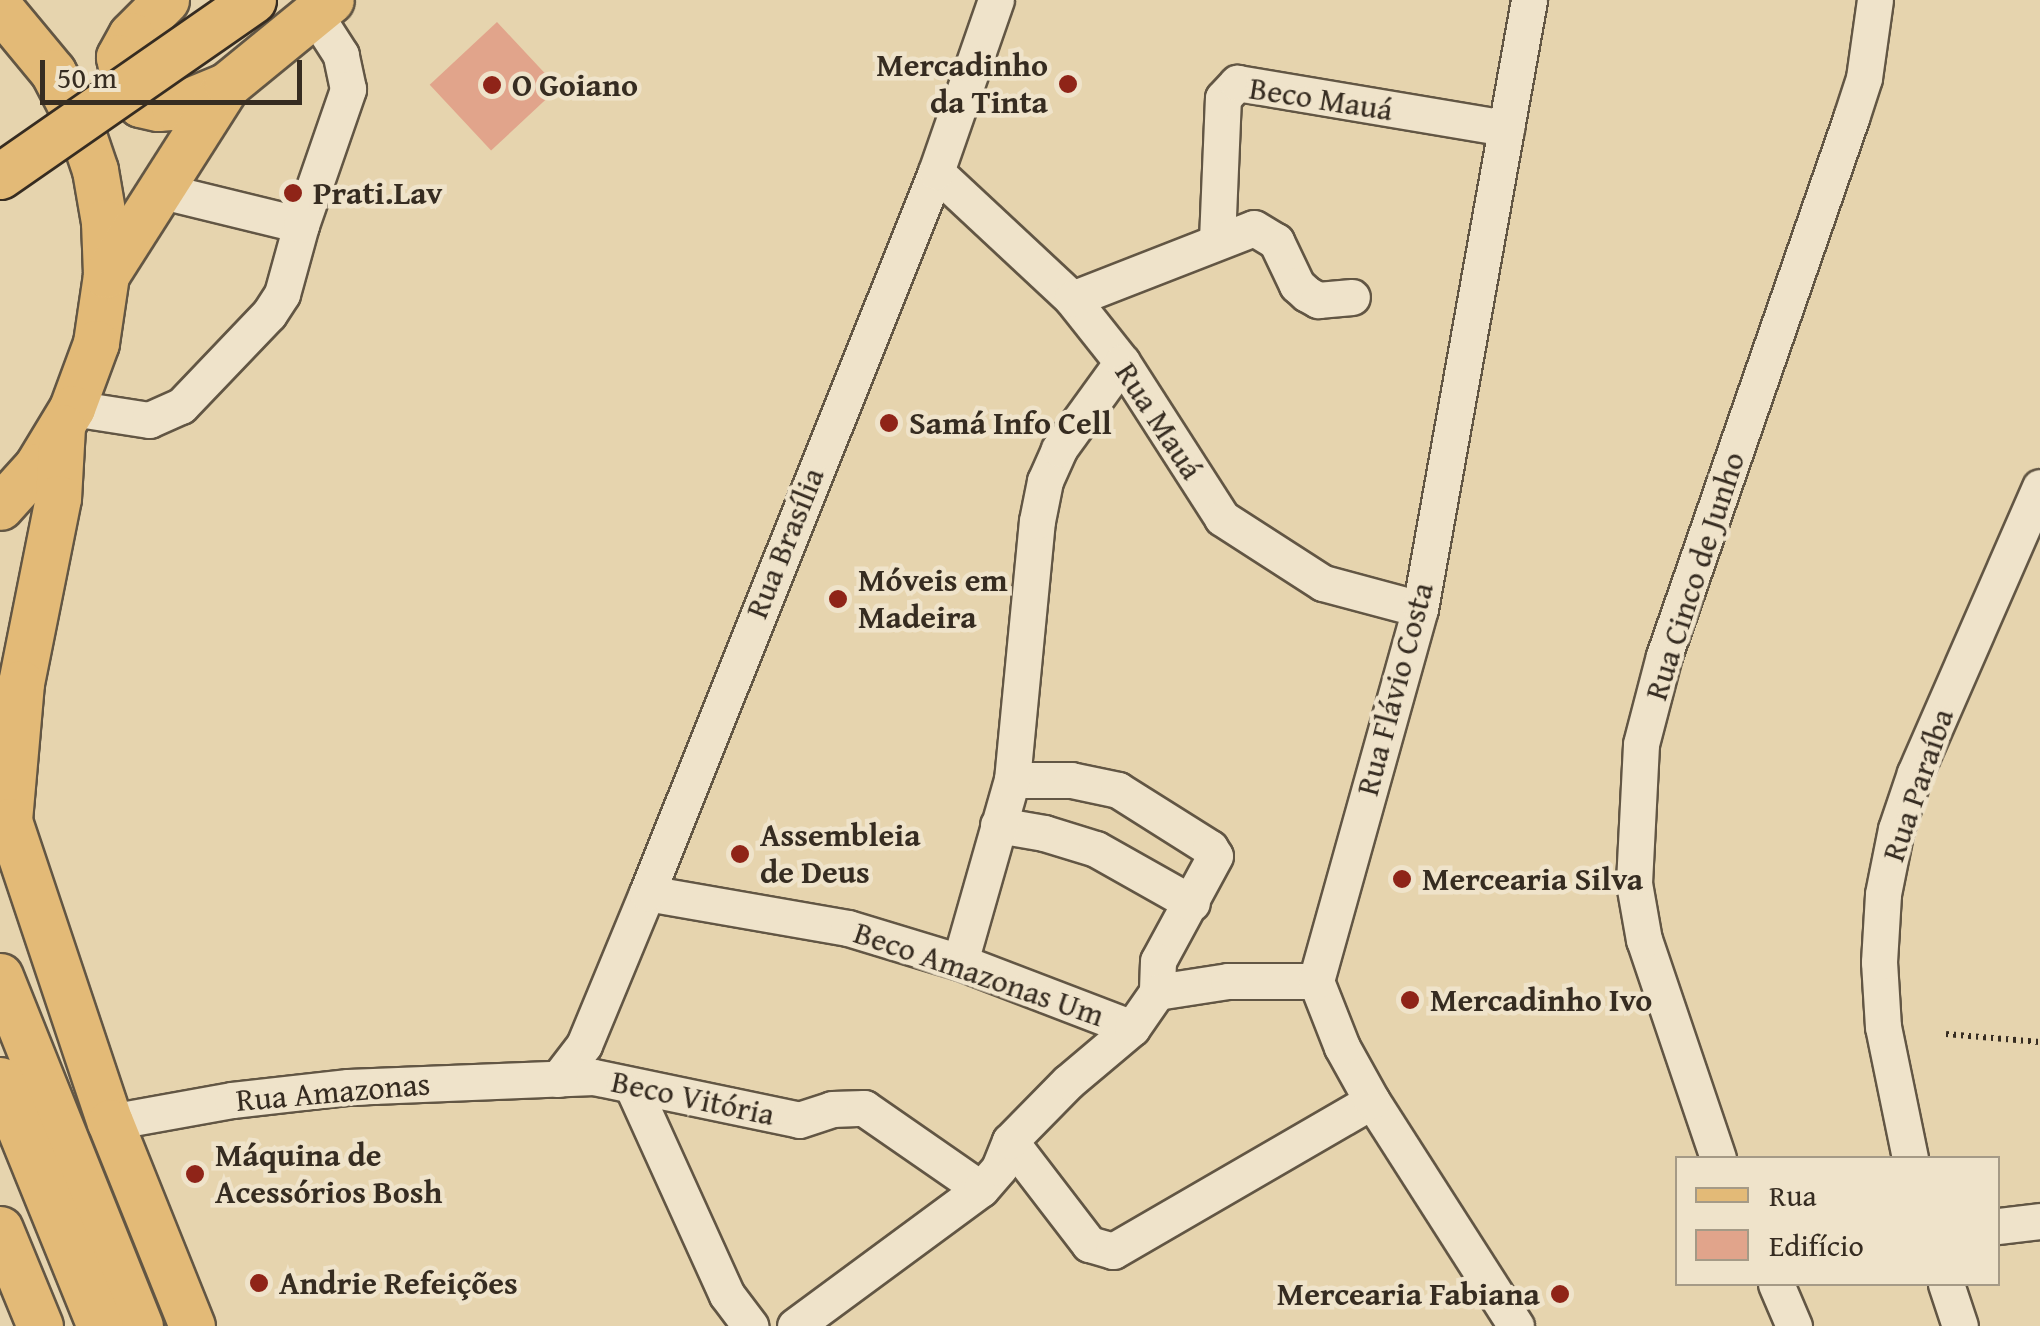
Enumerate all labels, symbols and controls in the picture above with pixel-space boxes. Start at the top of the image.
scale bar [45,40,308,102]
place label: Mercadinho da Tinta [876,47,1048,122]
text: 50 m [57,55,117,99]
place label: O Goiano [512,66,638,104]
street label: Beco Mauá [1247,69,1395,129]
marker: Mercadinho da Tinta [1057,73,1079,95]
marker: O Goiano [481,74,503,96]
place label: Prati.Lav [313,174,442,212]
marker: Prati.Lav [282,182,304,204]
street label: Rua Mauá [1107,355,1211,487]
place label: Samá Info Cell [909,404,1112,442]
marker: Samá Info Cell [878,412,900,434]
street label: Rua Cinco de Junho [1637,447,1753,705]
street label: Rua Brasília [737,462,833,624]
place label: Móveis em Madeira [858,562,1008,637]
street label: Rua Flávio Costa [1348,578,1442,800]
marker: Móveis em Madeira [827,588,849,610]
street label: Rua Paraíba [1874,704,1962,866]
place label: Assembleia de Deus [760,817,921,892]
marker: Assembleia de Deus [729,843,751,865]
place label: Mercearia Silva [1422,860,1643,898]
marker: Mercearia Silva [1391,868,1413,890]
street label: Beco Amazonas Um [849,913,1109,1035]
place label: Mercadinho Ivo [1430,981,1652,1019]
marker: Mercadinho Ivo [1399,989,1421,1011]
street label: Beco Vitória [608,1062,778,1134]
street label: Rua Amazonas [234,1064,432,1120]
place label: Máquina de Acessórios Bosh [215,1137,442,1212]
legend [1675,1156,2000,1286]
marker: Máquina de Acessórios Bosh [184,1163,206,1185]
text: Rua [1769,1173,1817,1217]
text: Edifício [1769,1223,1864,1267]
place label: Andrie Refeições [279,1264,518,1302]
marker: Andrie Refeições [248,1272,270,1294]
place label: Mercearia Fabiana [1277,1275,1540,1313]
marker: Mercearia Fabiana [1549,1283,1571,1305]

